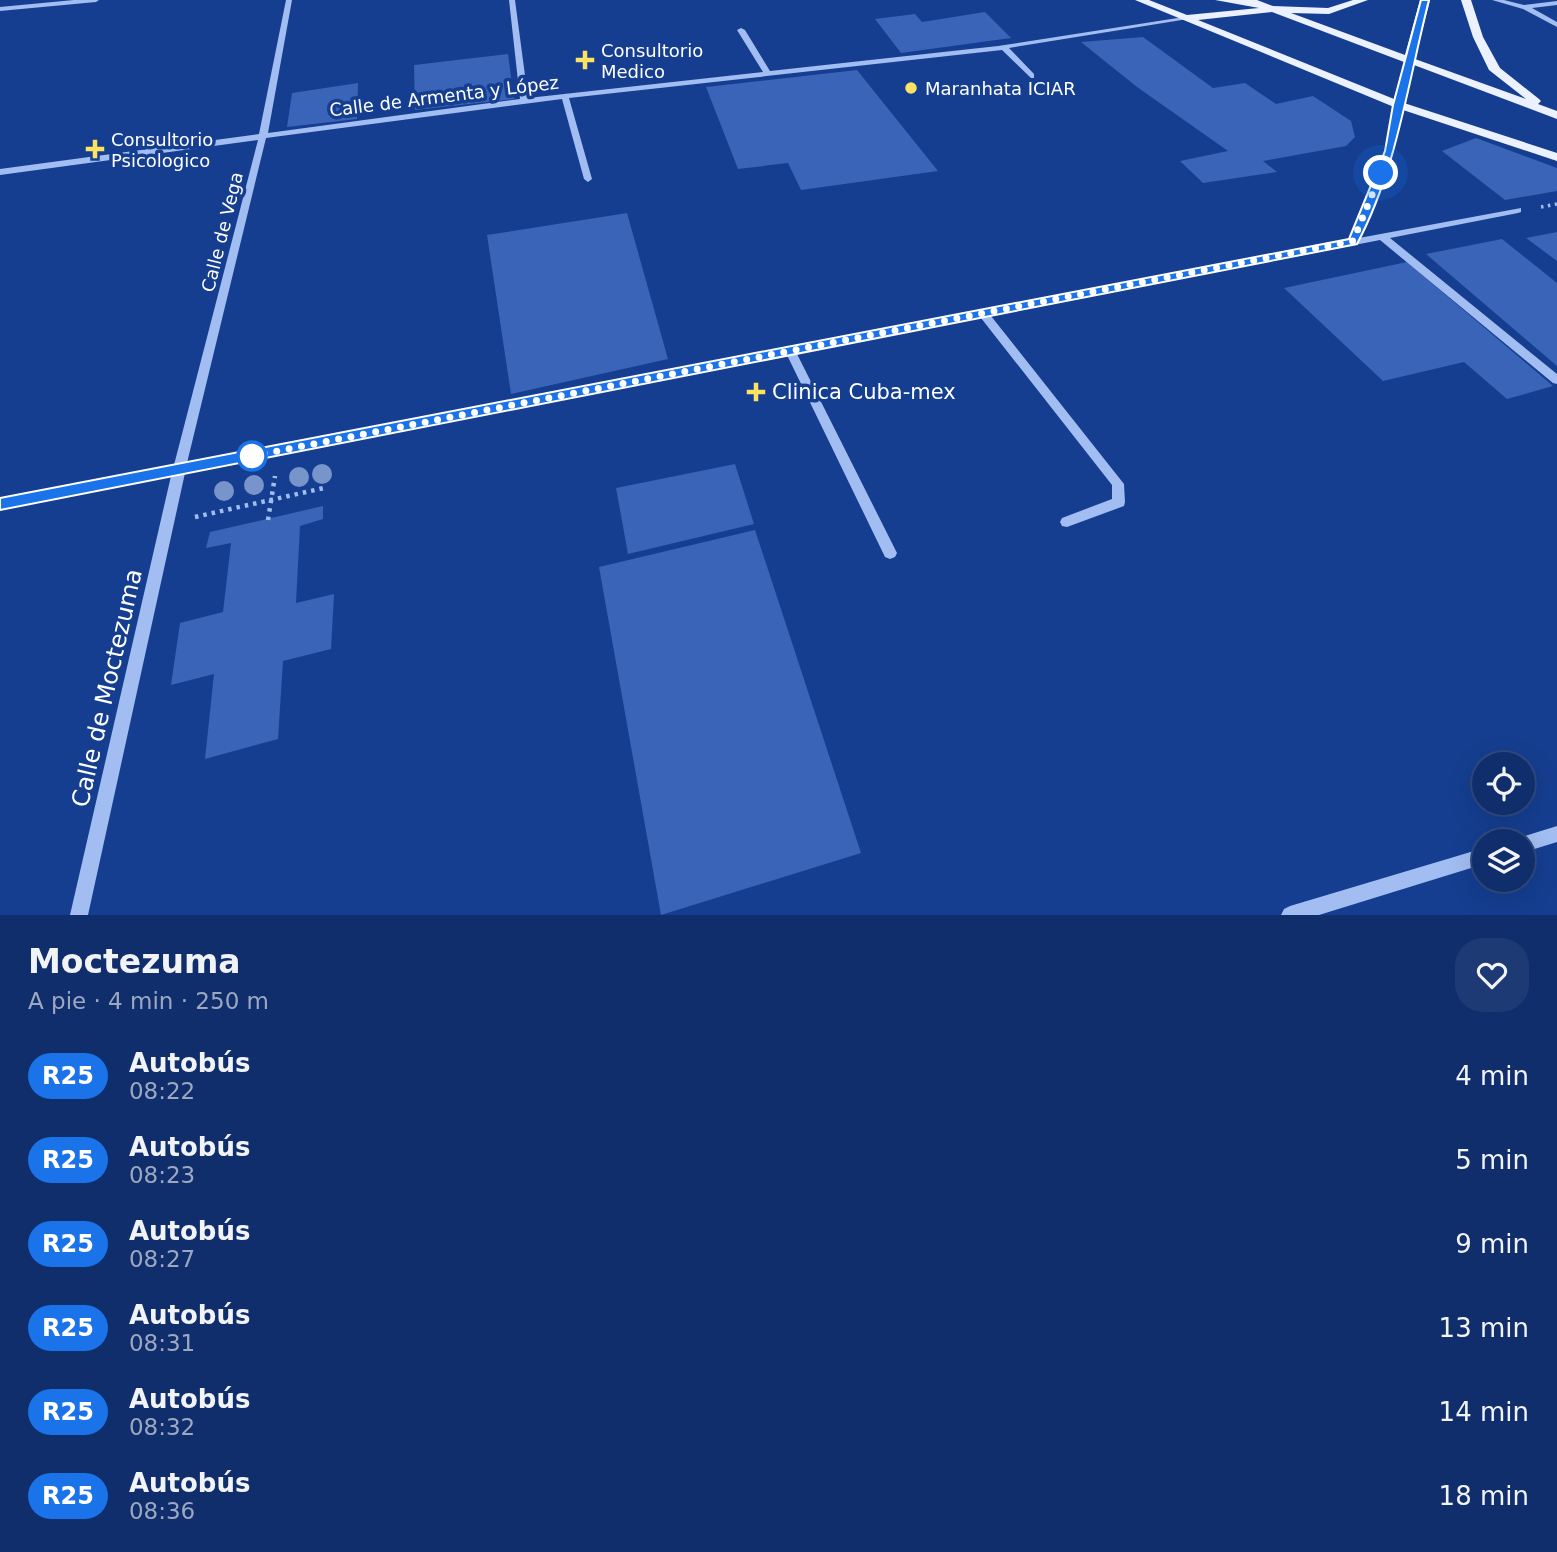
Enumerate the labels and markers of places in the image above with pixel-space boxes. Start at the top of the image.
place label: Consultorio Medico [601,40,703,82]
marker: Consultorio Medico [575,50,595,70]
place label: Maranhata ICIAR [925,78,1076,99]
marker: Maranhata ICIAR [903,80,919,96]
place label: Consultorio Psicologico [111,129,213,171]
marker: Consultorio Psicologico [85,139,105,159]
place label: Clinica Cuba-mex [772,380,956,404]
marker: Clinica Cuba-mex [746,382,766,402]
unlabelled marker [237,441,267,471]

